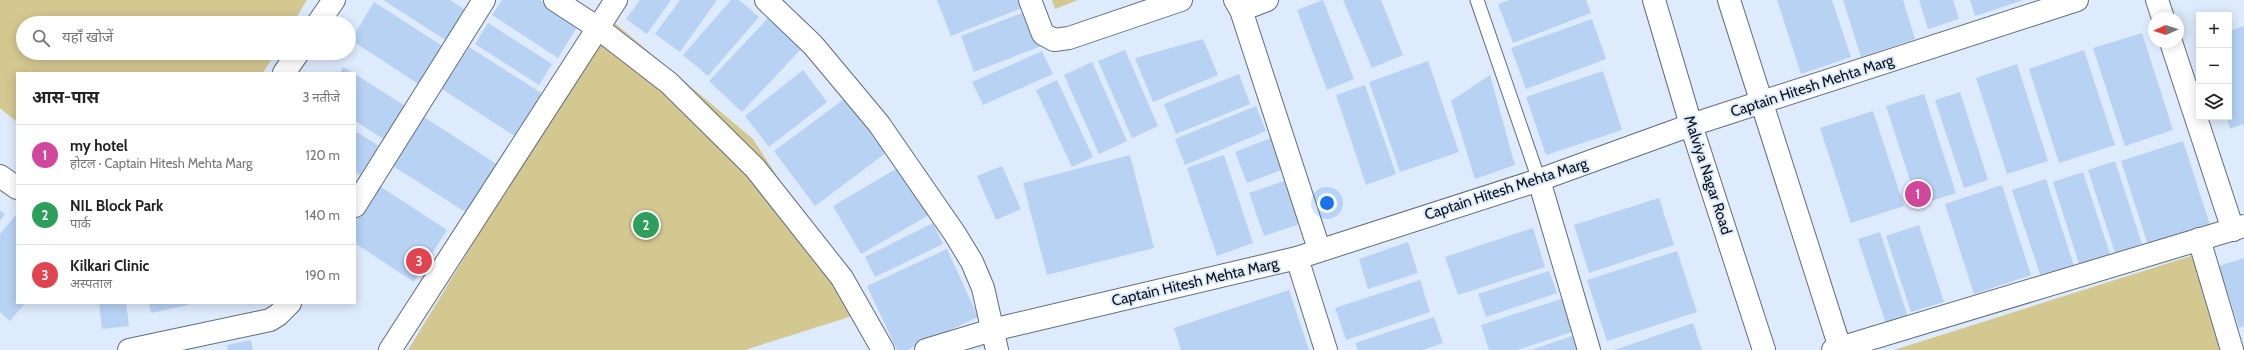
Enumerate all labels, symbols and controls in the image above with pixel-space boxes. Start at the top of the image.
north arrow [2148,12,2184,48]
map controls [2196,12,2232,120]
button: + [2196,12,2232,48]
search box [16,16,356,60]
icon: search [30,27,52,49]
text: यहाँ खोजें [62,28,113,46]
button: − [2196,48,2232,84]
street label: Captain Hitesh Mehta Marg [1728,51,1896,121]
button: layers [2196,84,2232,120]
text: आस-पास [32,87,99,107]
text: 3 नतीजे [302,89,340,105]
street label: Malviya Nagar Road [1680,113,1736,237]
text: my hotel [70,137,128,155]
text: 1 [43,147,47,163]
text: 120 m [306,147,340,163]
street label: Captain Hitesh Mehta Marg [1422,154,1590,224]
text: होटल · Captain Hitesh Mehta Marg [70,155,252,171]
pin: 1 [1905,179,1931,209]
your location [1317,193,1337,213]
text: NIL Block Park [70,197,163,215]
text: 2 [42,207,48,223]
text: 140 m [305,207,340,223]
pin: 2 [633,210,659,240]
text: पार्क [70,215,91,231]
pin: 3 [406,246,432,276]
street label: Captain Hitesh Mehta Marg [1110,254,1281,310]
text: Kilkari Clinic [70,257,149,275]
text: 3 [41,267,49,283]
text: 190 m [305,267,340,283]
text: अस्पताल [70,275,112,291]

